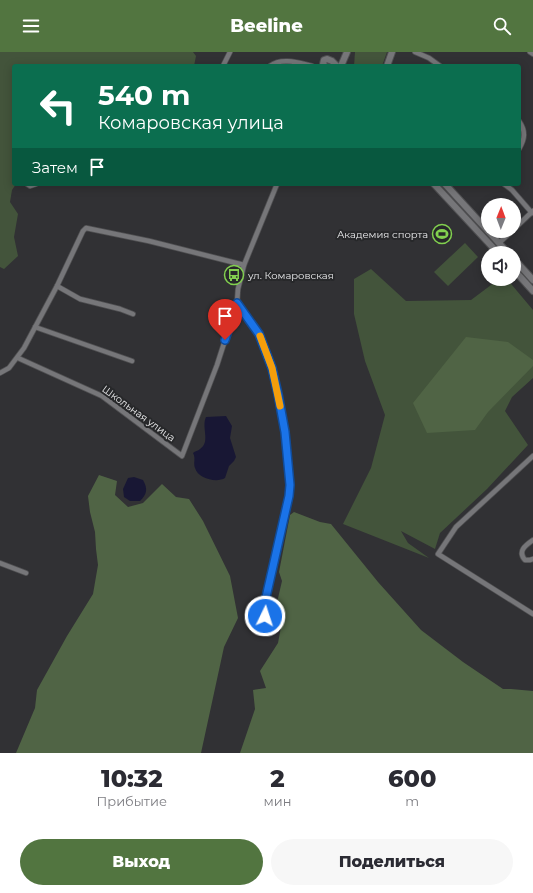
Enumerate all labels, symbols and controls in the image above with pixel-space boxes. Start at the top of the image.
icon: menu [20,15,42,37]
text: Beeline [230,15,303,37]
icon: search [491,15,513,37]
text: 540 m [98,78,190,112]
icon: left [32,80,84,132]
text: Комаровская улица [98,112,284,134]
icon: arrive [86,156,108,178]
text: Затем [32,158,78,177]
north arrow [481,198,521,238]
map controls [481,198,521,286]
sports icon: Академия спорта [431,223,453,245]
place label: Академия спорта [337,228,428,241]
button: sound [481,246,521,286]
bus stop icon: ул. Комаровская [223,264,245,286]
place label: ул. Комаровская [247,269,334,282]
pin [208,299,242,340]
icon: arrive [214,305,236,327]
street label: Школьная улица [100,382,178,444]
position arrow [244,595,286,637]
text: 10:32 [101,764,163,793]
text: 2 [270,764,285,793]
text: 600 [388,764,436,793]
text: Прибытие [97,793,167,809]
text: мин [264,793,292,809]
text: m [405,793,419,809]
button: Выход [20,839,263,885]
button: Поделиться [271,839,513,885]

